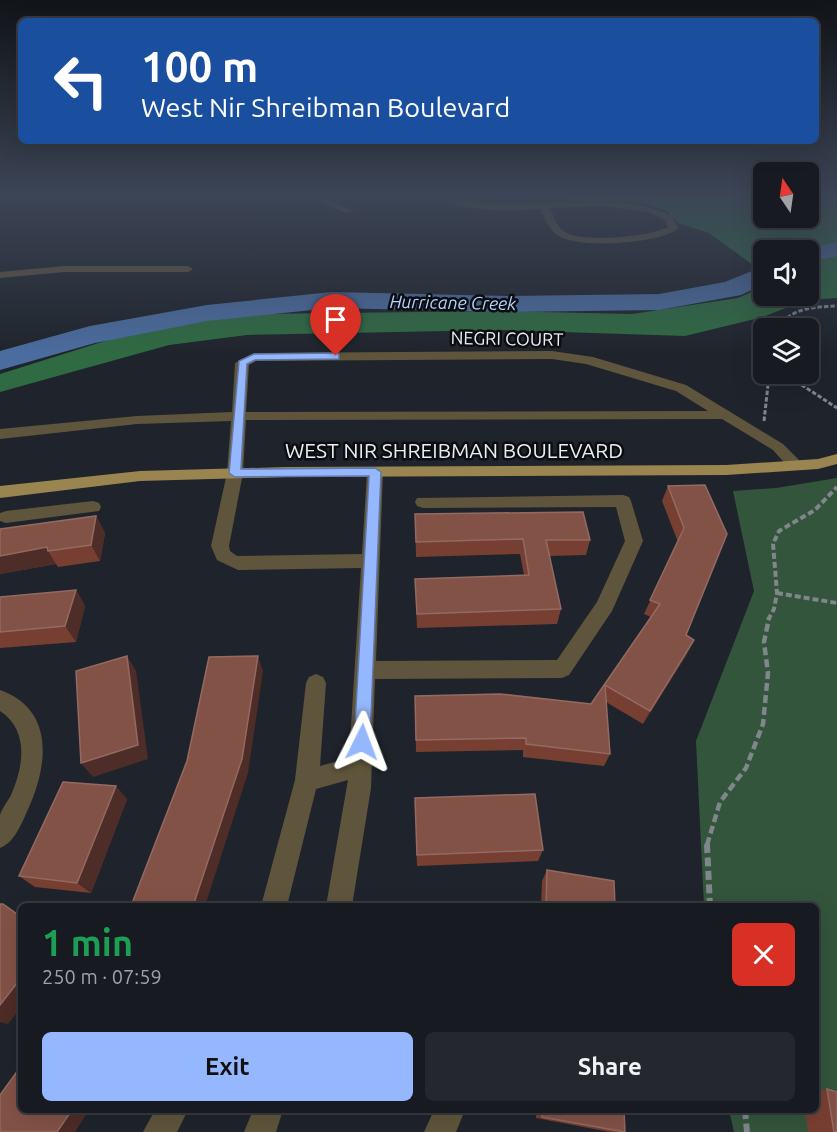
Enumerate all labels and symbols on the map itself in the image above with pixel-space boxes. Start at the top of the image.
north arrow [753,162,819,228]
water label: Hurricane Creek [389,291,517,313]
pin [310,294,361,356]
street label: NEGRI COURT [450,327,564,349]
street label: WEST NIR SHREIBMAN BOULEVARD [285,438,623,462]
position arrow [330,710,394,774]

